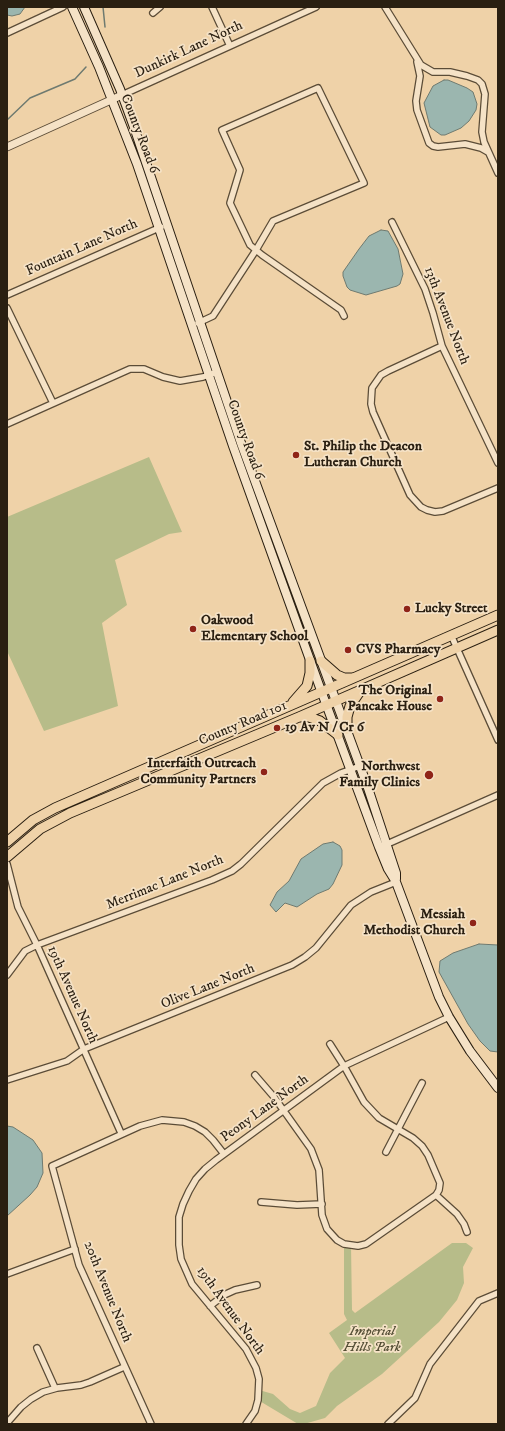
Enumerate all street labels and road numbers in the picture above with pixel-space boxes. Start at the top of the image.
street label: Dunkirk Lane North [132,18,246,82]
street label: County Road 6 [116,92,162,176]
street label: Fountain Lane North [24,216,140,280]
street label: 13th Avenue North [420,265,472,367]
street label: County Road 6 [223,398,267,482]
street label: County Road 101 [196,698,290,750]
street label: Merrimac Lane North [104,852,226,914]
street label: 19th Avenue North [43,943,101,1047]
street label: Olive Lane North [159,961,257,1013]
street label: Peony Lane North [218,1071,312,1147]
street label: 20th Avenue North [79,1239,135,1345]
street label: 19th Avenue North [192,1263,268,1359]

